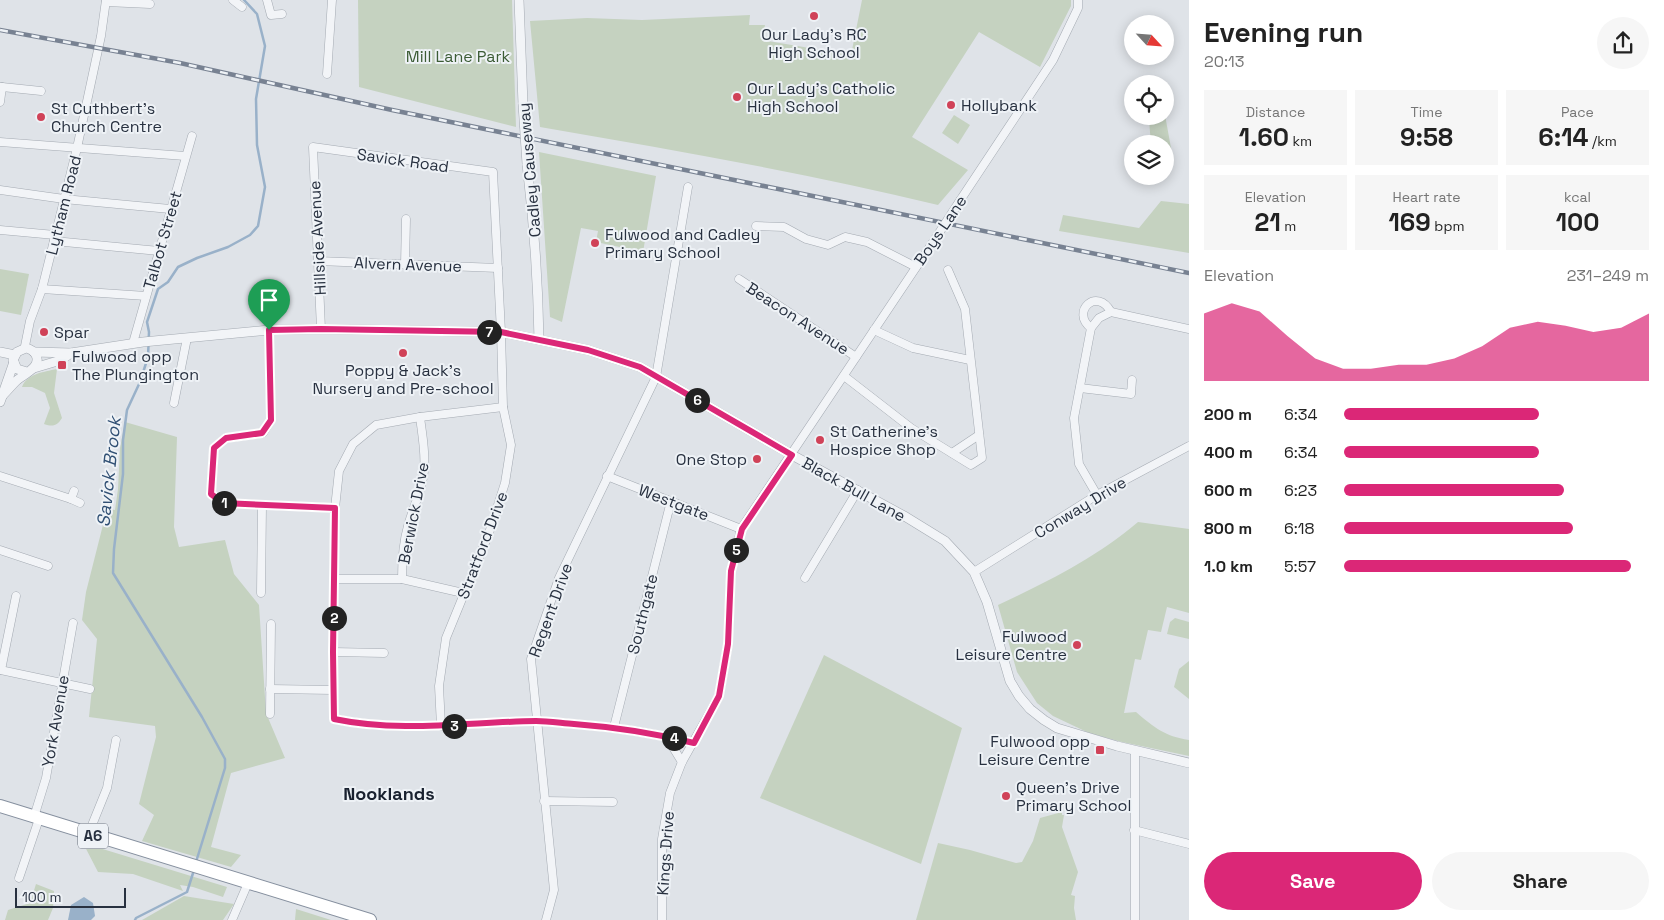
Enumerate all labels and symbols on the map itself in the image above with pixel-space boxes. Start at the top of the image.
marker: Our Lady's RC High School [808,10,820,22]
north arrow [1124,15,1174,65]
place label: Our Lady's RC High School [761,24,867,63]
park label: Mill Lane Park [406,46,511,67]
place label: Our Lady's Catholic High School [747,78,895,117]
marker: Our Lady's Catholic High School [731,91,743,103]
place label: Hollybank [961,95,1037,116]
place label: St Cuthbert's Church Centre [51,98,162,137]
marker: Hollybank [945,99,957,111]
street label: Cadley Causeway [513,102,546,238]
marker: St Cuthbert's Church Centre [35,111,47,123]
street label: Savick Road [356,144,450,177]
street label: Lytham Road [41,153,86,257]
street label: Hillside Avenue [304,180,331,296]
street label: Talbot Street [138,189,187,292]
street label: Boys Lane [909,191,971,269]
place label: Fulwood and Cadley Primary School [605,224,760,263]
marker: Fulwood and Cadley Primary School [589,237,601,249]
street label: Alvern Avenue [354,252,462,277]
street label: Beacon Avenue [742,277,853,360]
pin [248,279,290,330]
pin: 7 [476,320,502,344]
place label: Spar [54,322,89,343]
marker: Spar [38,326,50,338]
place label: Fulwood opp The Plungington [72,346,199,385]
marker: Poppy & Jack's Nursery and Pre-school [397,347,409,359]
marker: Fulwood opp The Plungington [56,359,68,371]
place label: Poppy & Jack's Nursery and Pre-school [312,360,494,399]
pin: 6 [684,388,710,412]
water label: Savick Brook [91,414,126,528]
place label: St Catherine's Hospice Shop [830,421,938,460]
marker: St Catherine's Hospice Shop [814,434,826,446]
place label: One Stop [676,449,747,470]
street label: Black Bull Lane [798,452,909,527]
marker: One Stop [751,453,763,465]
street label: Berwick Drive [393,460,434,566]
street label: Conway Drive [1030,472,1130,543]
street label: Westgate [635,479,712,526]
street label: Stratford Drive [452,488,513,602]
pin: 1 [212,490,236,516]
pin: 5 [724,538,748,562]
street label: Regent Drive [524,560,577,660]
street label: Southgate [622,572,663,657]
pin: 2 [322,606,346,630]
place label: Fulwood Leisure Centre [955,626,1067,665]
marker: Fulwood Leisure Centre [1071,639,1083,651]
street label: York Avenue [37,673,74,769]
pin: 3 [442,714,466,738]
pin: 4 [662,726,686,750]
place label: Fulwood opp Leisure Centre [978,731,1090,770]
marker: Fulwood opp Leisure Centre [1094,744,1106,756]
place label: Queen's Drive Primary School [1016,777,1131,816]
district label: Nooklands [343,782,435,805]
marker: Queen's Drive Primary School [1000,790,1012,802]
street label: Kings Drive [652,810,679,896]
road number: A6 [78,824,108,848]
scale bar [15,885,126,908]

